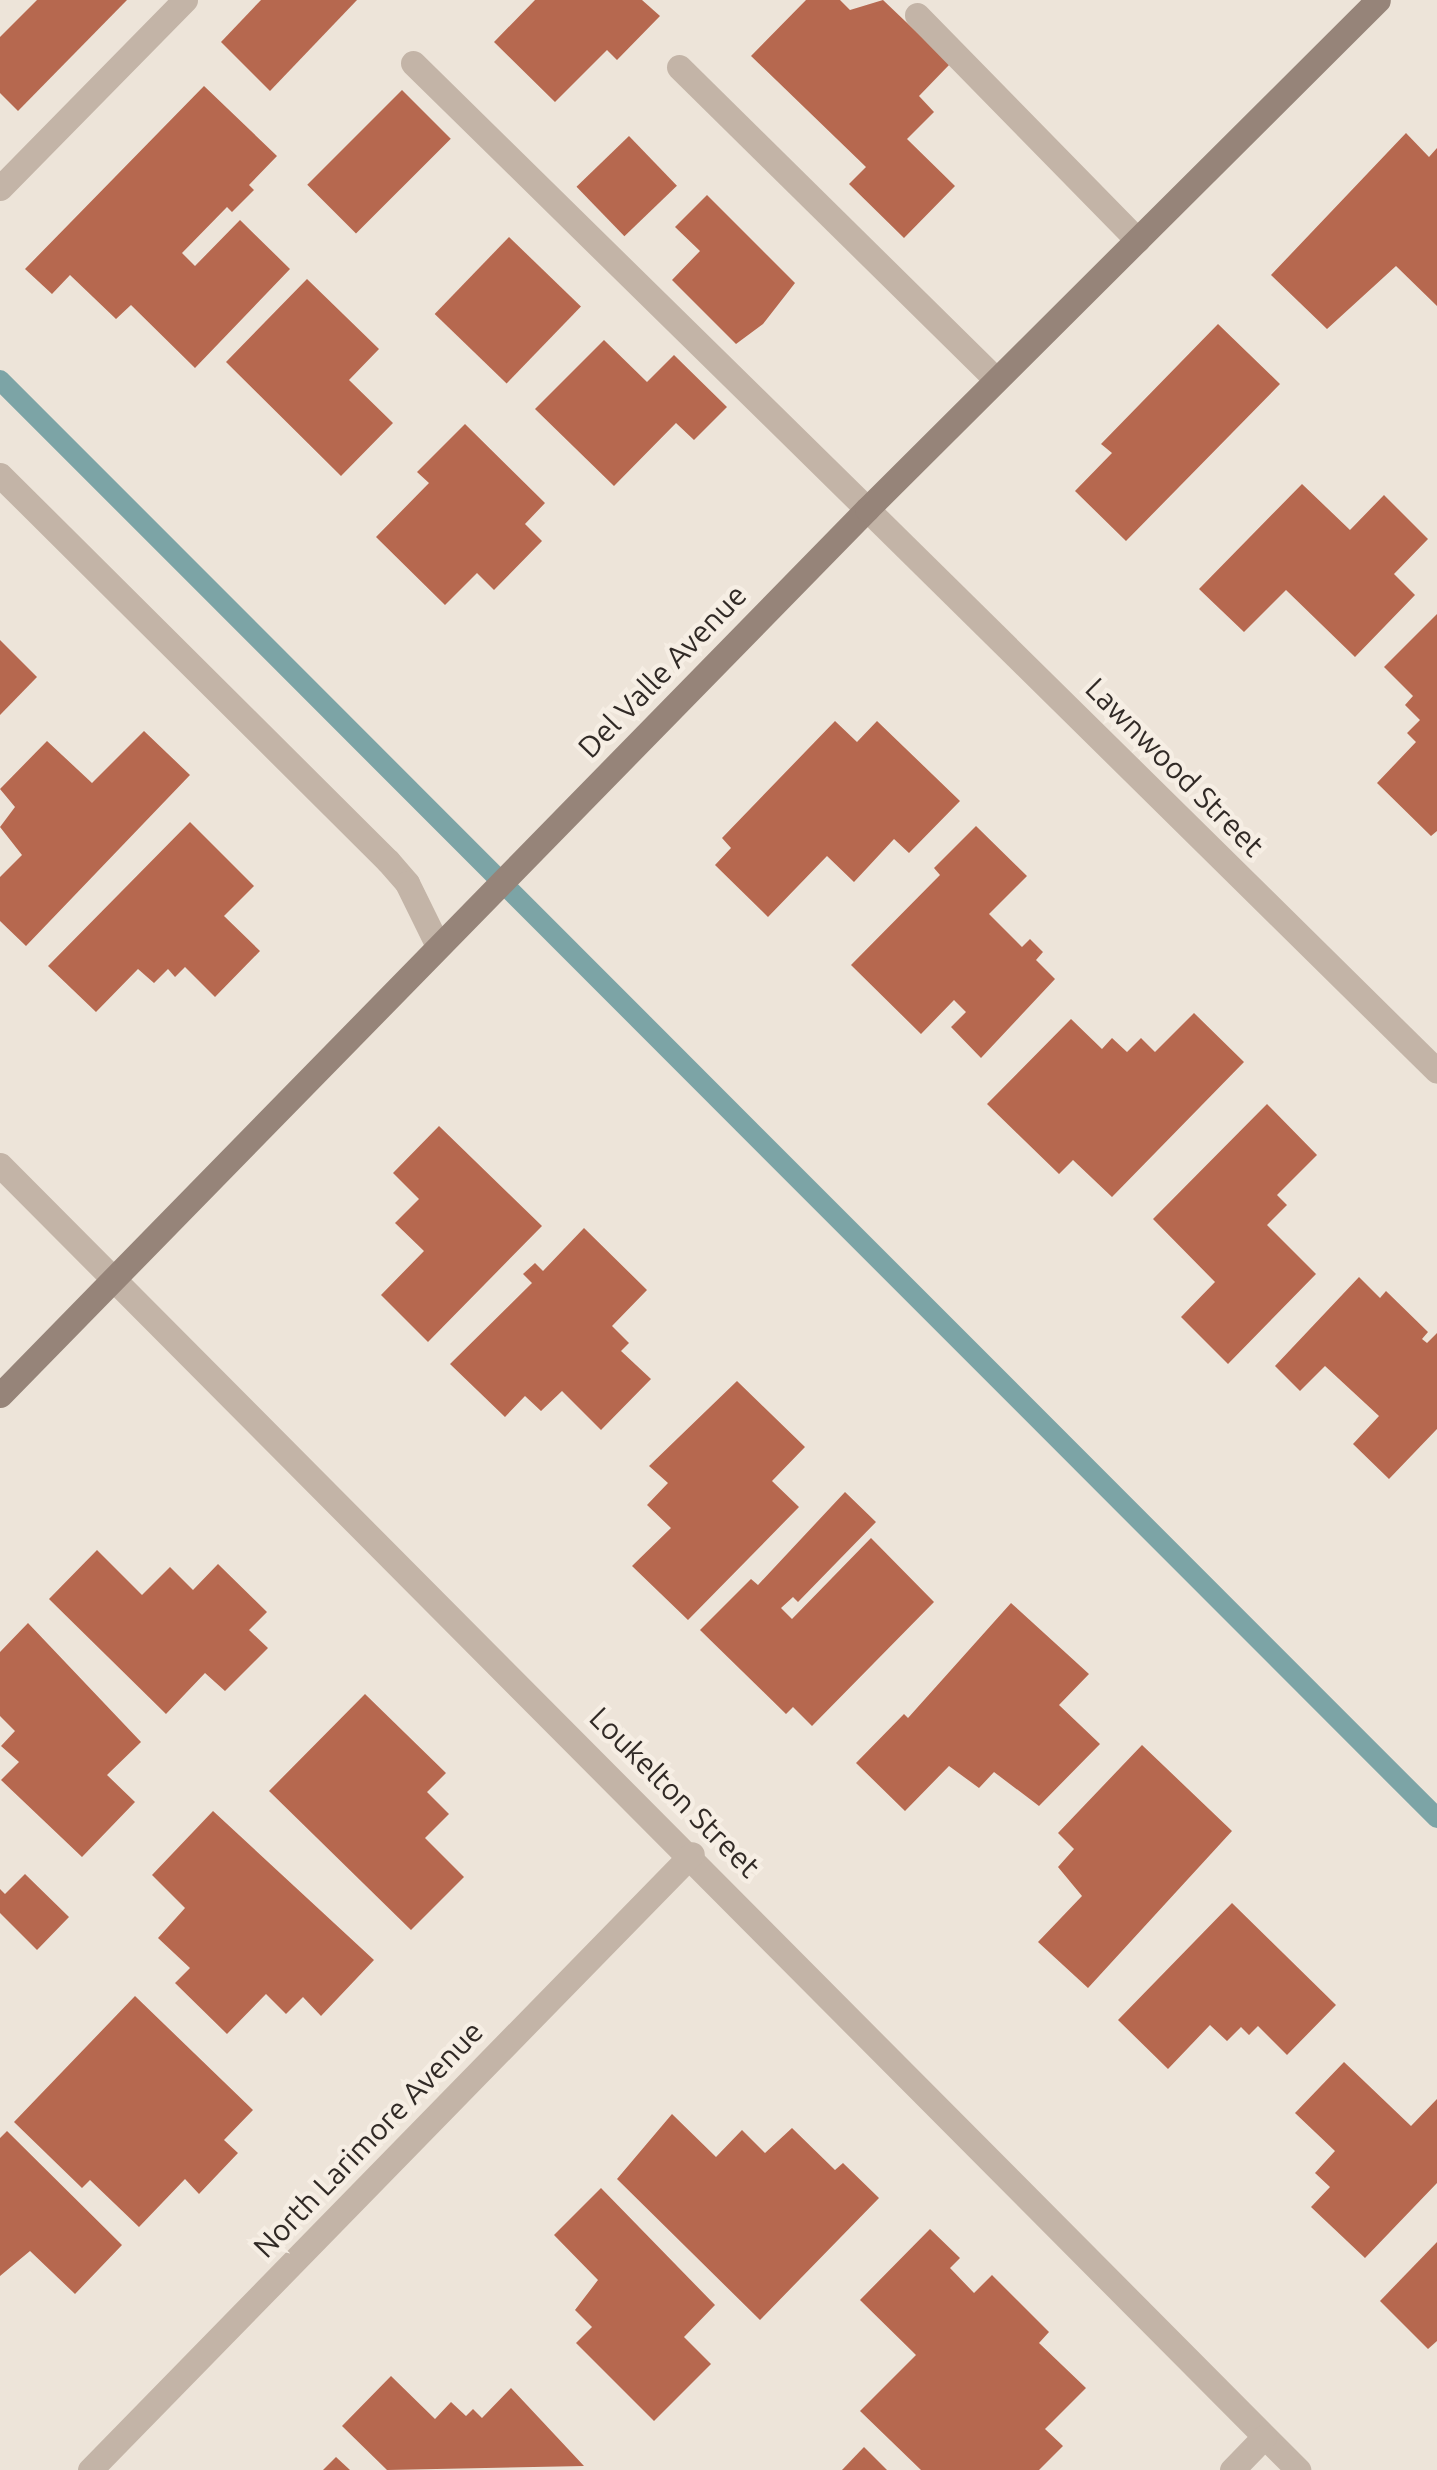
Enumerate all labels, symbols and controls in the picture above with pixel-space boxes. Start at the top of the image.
street label: Del Valle Avenue [570,577,754,765]
street label: Lawnwood Street [1078,670,1272,864]
street label: Loukelton Street [582,1699,768,1885]
street label: North Larimore Avenue [246,2013,490,2265]

